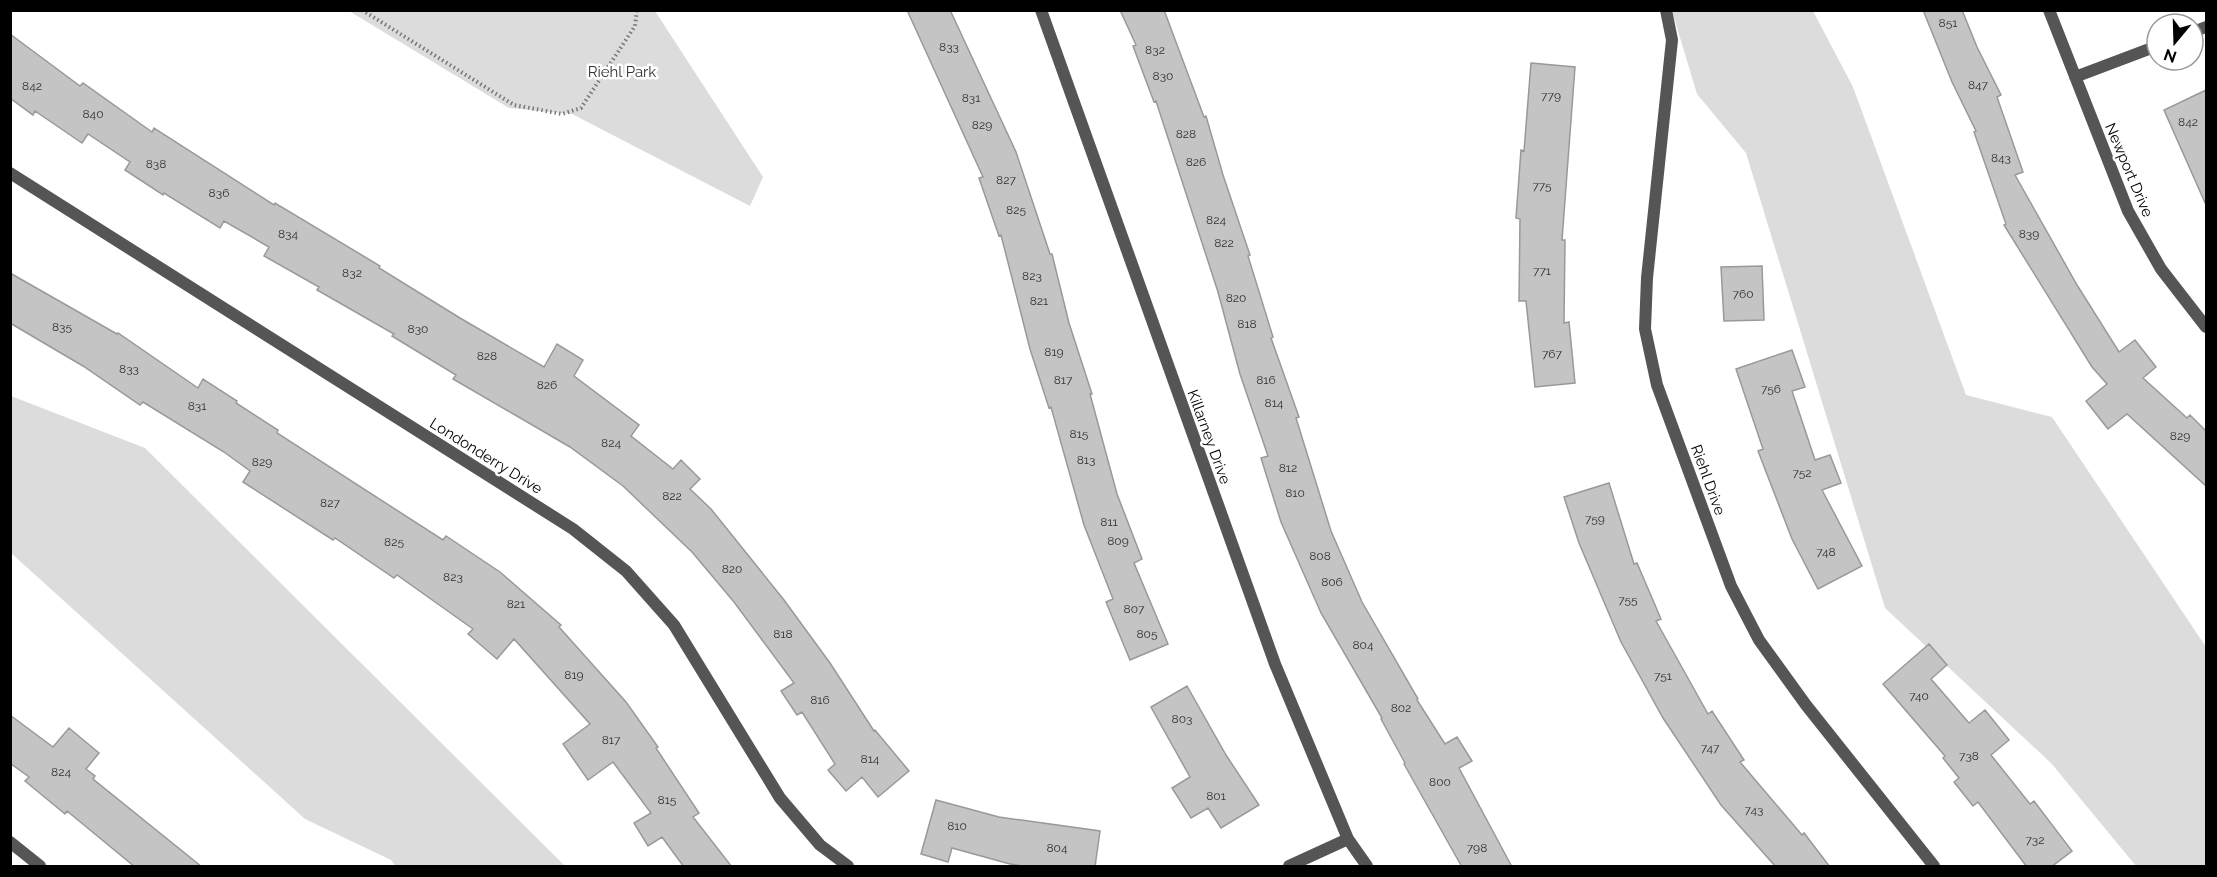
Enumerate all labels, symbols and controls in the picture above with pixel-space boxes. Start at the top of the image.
north arrow [2145,12,2205,72]
house number: 851 [1939,16,1957,30]
house number: 833 [939,40,959,54]
house number: 832 [1145,43,1165,57]
text: N [2161,45,2179,67]
park label: Riehl Park [588,63,656,81]
house number: 830 [1153,69,1173,83]
house number: 847 [1968,78,1989,92]
house number: 842 [22,79,42,93]
house number: 779 [1541,89,1561,103]
house number: 831 [962,91,980,105]
house number: 840 [82,107,104,121]
house number: 842 [2178,115,2198,129]
house number: 829 [972,118,992,132]
street label: Newport Drive [2101,120,2157,220]
house number: 828 [1176,127,1196,141]
house number: 843 [1991,151,2011,165]
house number: 826 [1186,155,1206,169]
house number: 838 [146,157,166,171]
house number: 827 [996,173,1016,187]
house number: 775 [1532,179,1552,193]
house number: 836 [209,186,229,200]
house number: 825 [1006,203,1026,217]
house number: 824 [1206,213,1226,227]
house number: 834 [278,227,298,241]
house number: 839 [2019,227,2039,241]
house number: 822 [1214,236,1234,250]
house number: 771 [1533,264,1551,278]
house number: 832 [342,266,362,280]
house number: 823 [1022,269,1042,283]
house number: 760 [1732,287,1754,301]
house number: 820 [1226,291,1246,305]
house number: 821 [1030,294,1048,308]
house number: 818 [1237,317,1257,331]
house number: 835 [52,320,72,334]
house number: 830 [408,322,428,336]
house number: 819 [1044,345,1064,359]
house number: 767 [1542,347,1563,361]
house number: 828 [477,349,497,363]
house number: 833 [119,362,139,376]
house number: 817 [1054,373,1073,387]
house number: 816 [1256,373,1276,387]
house number: 826 [537,378,557,392]
house number: 756 [1761,382,1781,396]
street label: Killarney Drive [1184,387,1234,487]
house number: 814 [1265,396,1284,410]
house number: 831 [188,399,206,413]
street label: Londonderry Drive [426,414,546,498]
house number: 815 [1070,427,1089,441]
house number: 829 [2170,429,2190,443]
house number: 824 [601,436,621,450]
street label: Riehl Drive [1687,442,1729,518]
house number: 813 [1077,453,1095,467]
house number: 829 [252,455,272,469]
house number: 812 [1279,461,1297,475]
house number: 752 [1792,466,1812,480]
house number: 810 [1285,486,1305,500]
house number: 822 [662,489,682,503]
house number: 827 [320,496,340,510]
house number: 759 [1585,512,1605,526]
house number: 811 [1100,515,1118,529]
house number: 809 [1107,534,1129,548]
house number: 825 [384,535,404,549]
house number: 748 [1816,545,1836,559]
house number: 808 [1309,549,1331,563]
house number: 820 [722,562,742,576]
house number: 823 [443,570,463,584]
house number: 806 [1321,575,1343,589]
house number: 755 [1618,593,1638,607]
house number: 821 [507,597,525,611]
house number: 807 [1124,602,1145,616]
house number: 818 [773,627,793,641]
house number: 805 [1136,627,1158,641]
house number: 804 [1352,638,1374,652]
house number: 819 [564,668,584,682]
house number: 751 [1654,669,1672,683]
house number: 740 [1909,689,1929,703]
house number: 816 [810,693,830,707]
house number: 802 [1391,701,1411,715]
house number: 803 [1172,712,1192,726]
house number: 817 [602,733,621,747]
house number: 747 [1701,741,1720,755]
house number: 738 [1959,749,1979,763]
house number: 814 [861,752,880,766]
house number: 824 [51,765,71,779]
house number: 800 [1429,775,1451,789]
house number: 801 [1206,789,1226,803]
house number: 815 [658,793,677,807]
house number: 743 [1745,803,1763,817]
house number: 810 [947,819,967,833]
house number: 732 [2025,833,2045,847]
house number: 804 [1046,841,1068,855]
house number: 798 [1467,841,1487,855]

